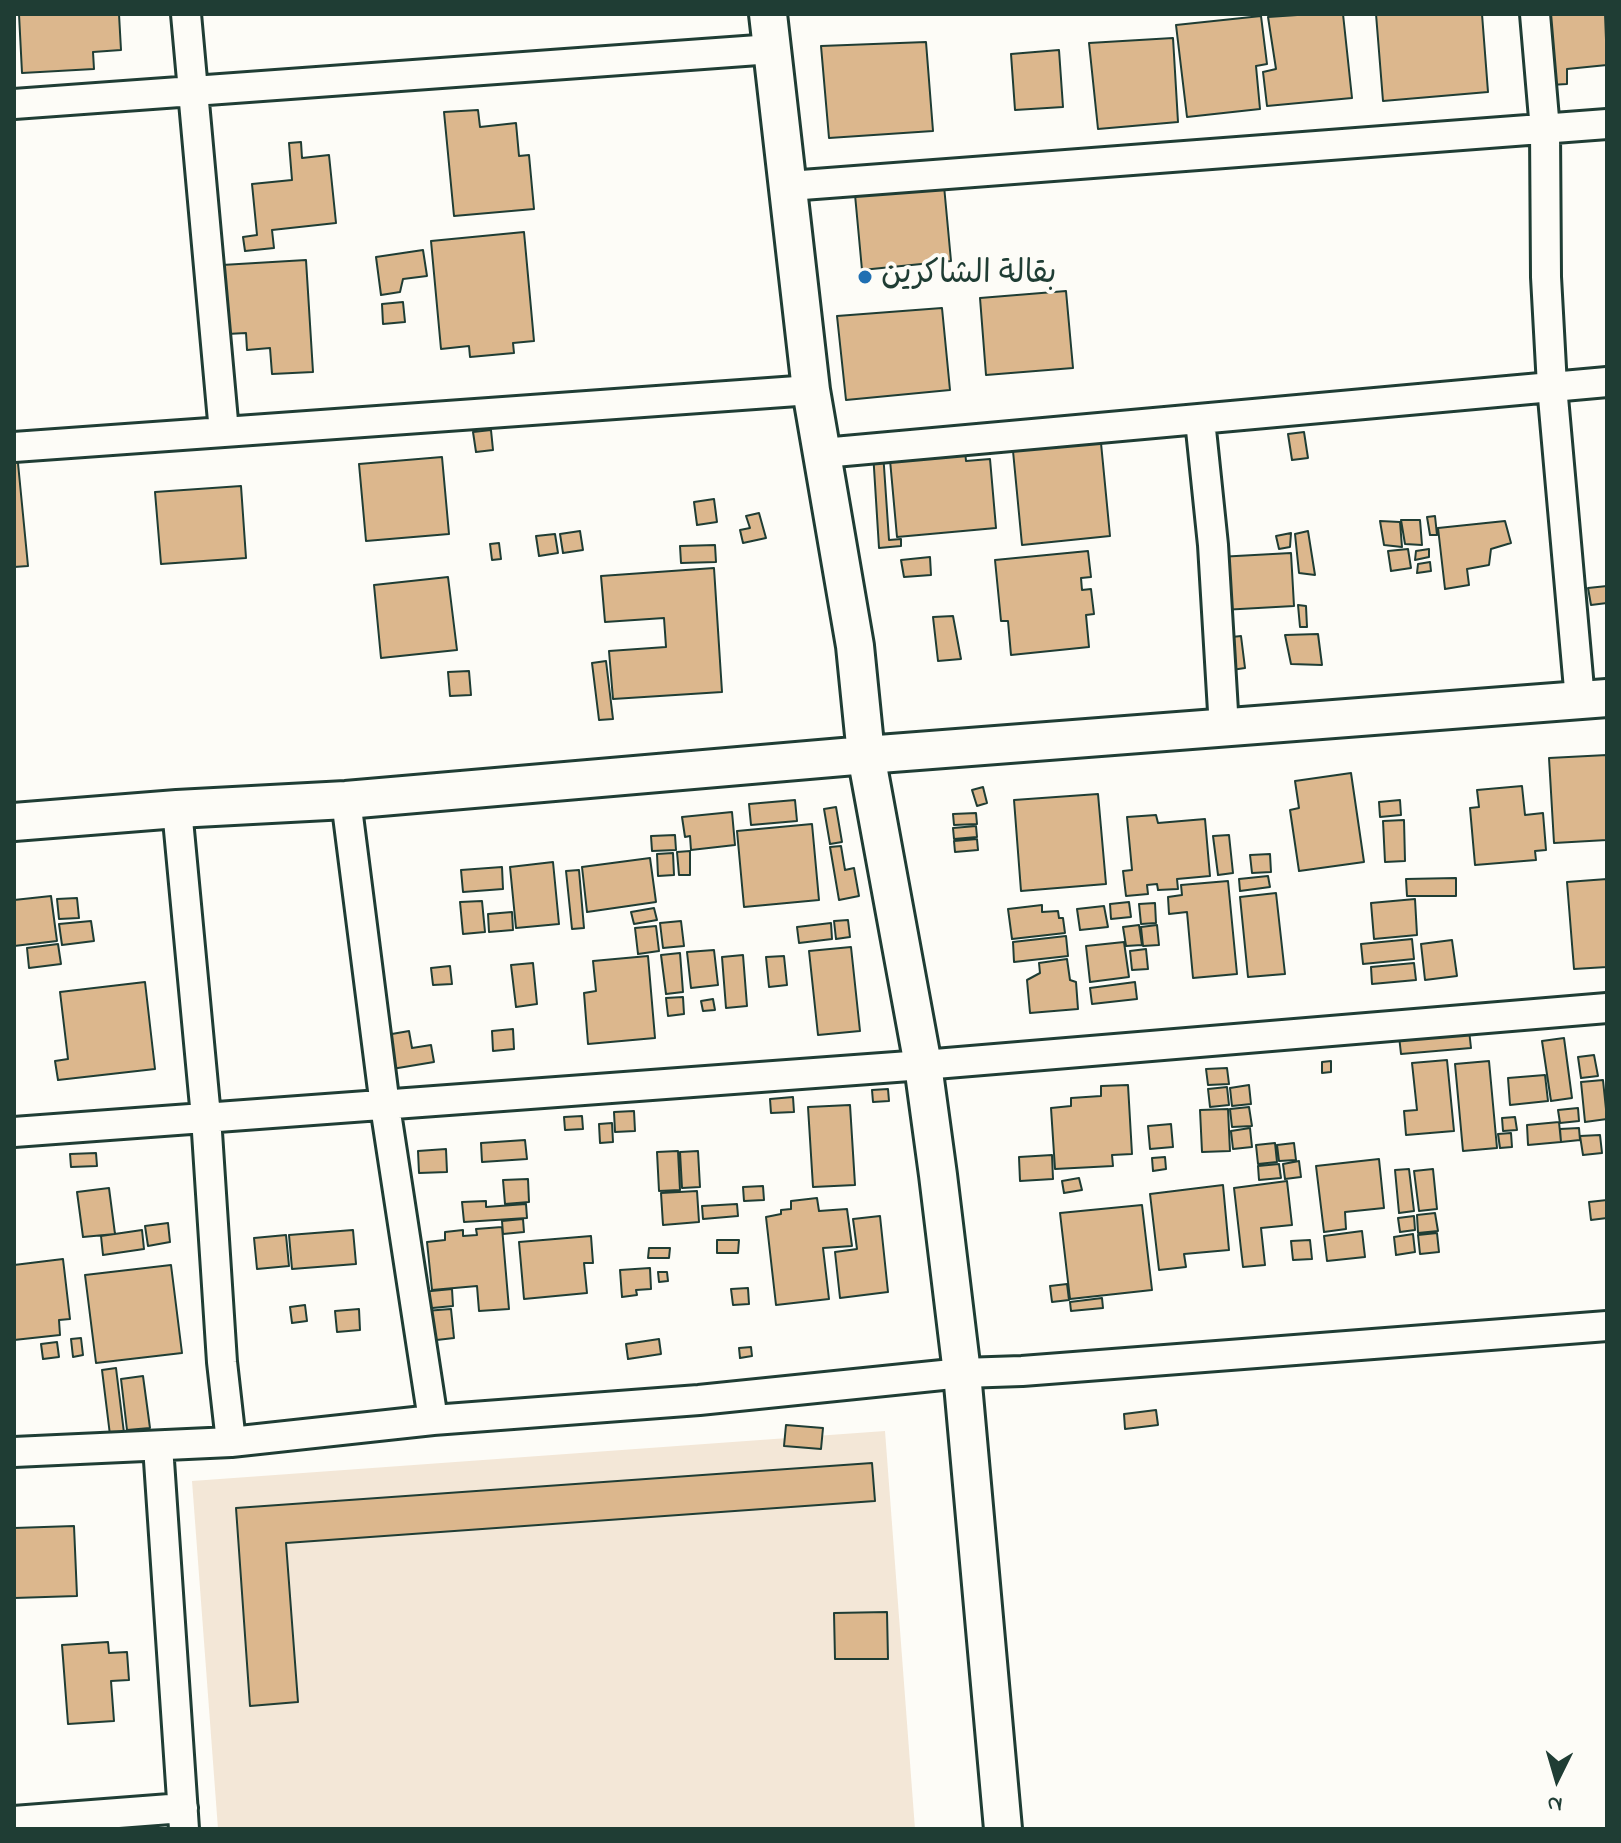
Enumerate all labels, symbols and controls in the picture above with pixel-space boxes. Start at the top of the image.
place label: بقالة الشاكرين [881,258,1057,296]
marker: بقالة الشاكرين [856,268,874,286]
north arrow [1517,1739,1597,1819]
text: N [1546,1786,1564,1819]

